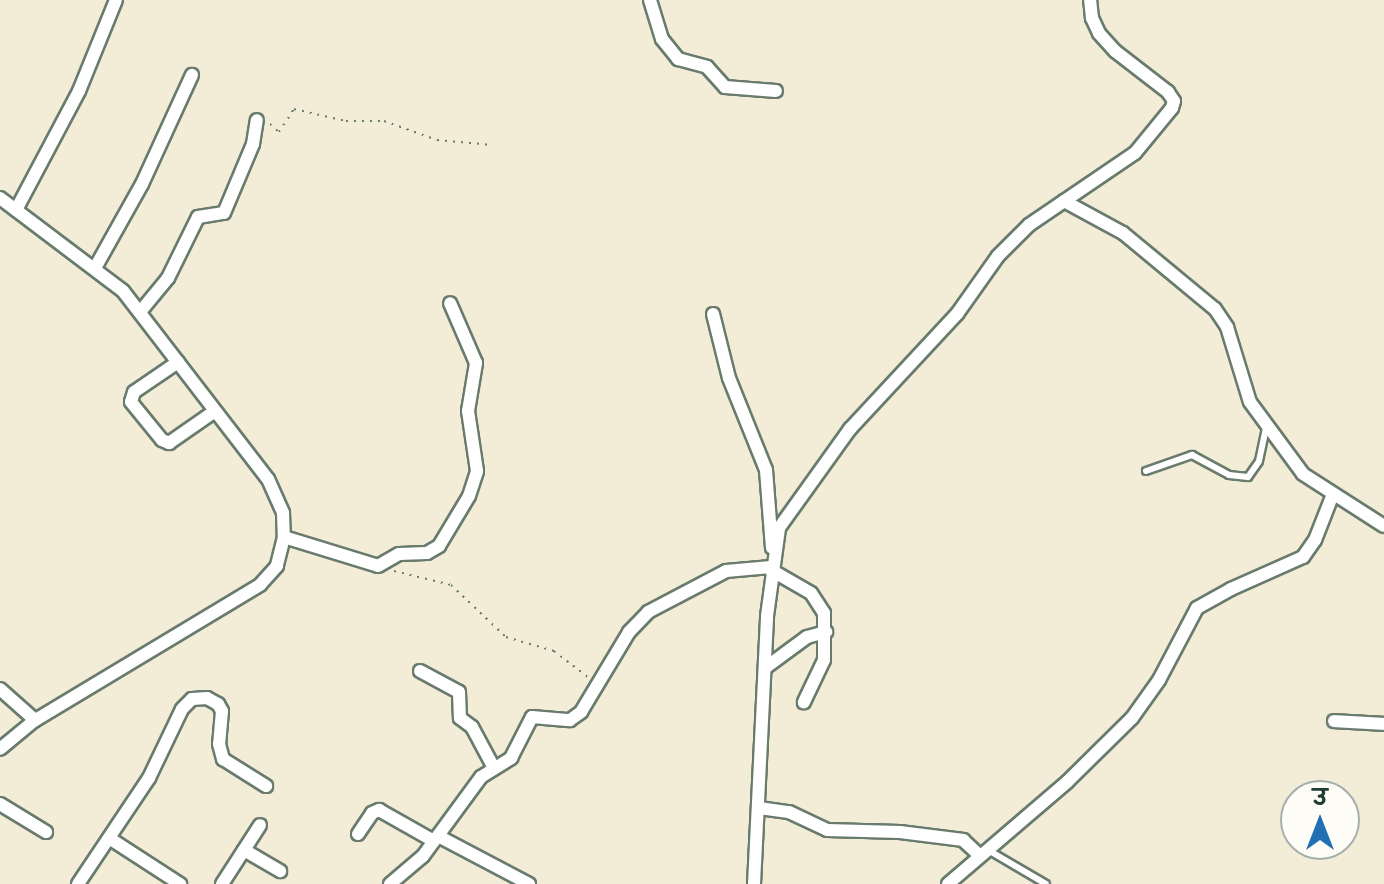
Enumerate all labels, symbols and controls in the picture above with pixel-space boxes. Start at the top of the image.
north arrow [1280,780,1360,860]
text: उ [1313,783,1327,812]

